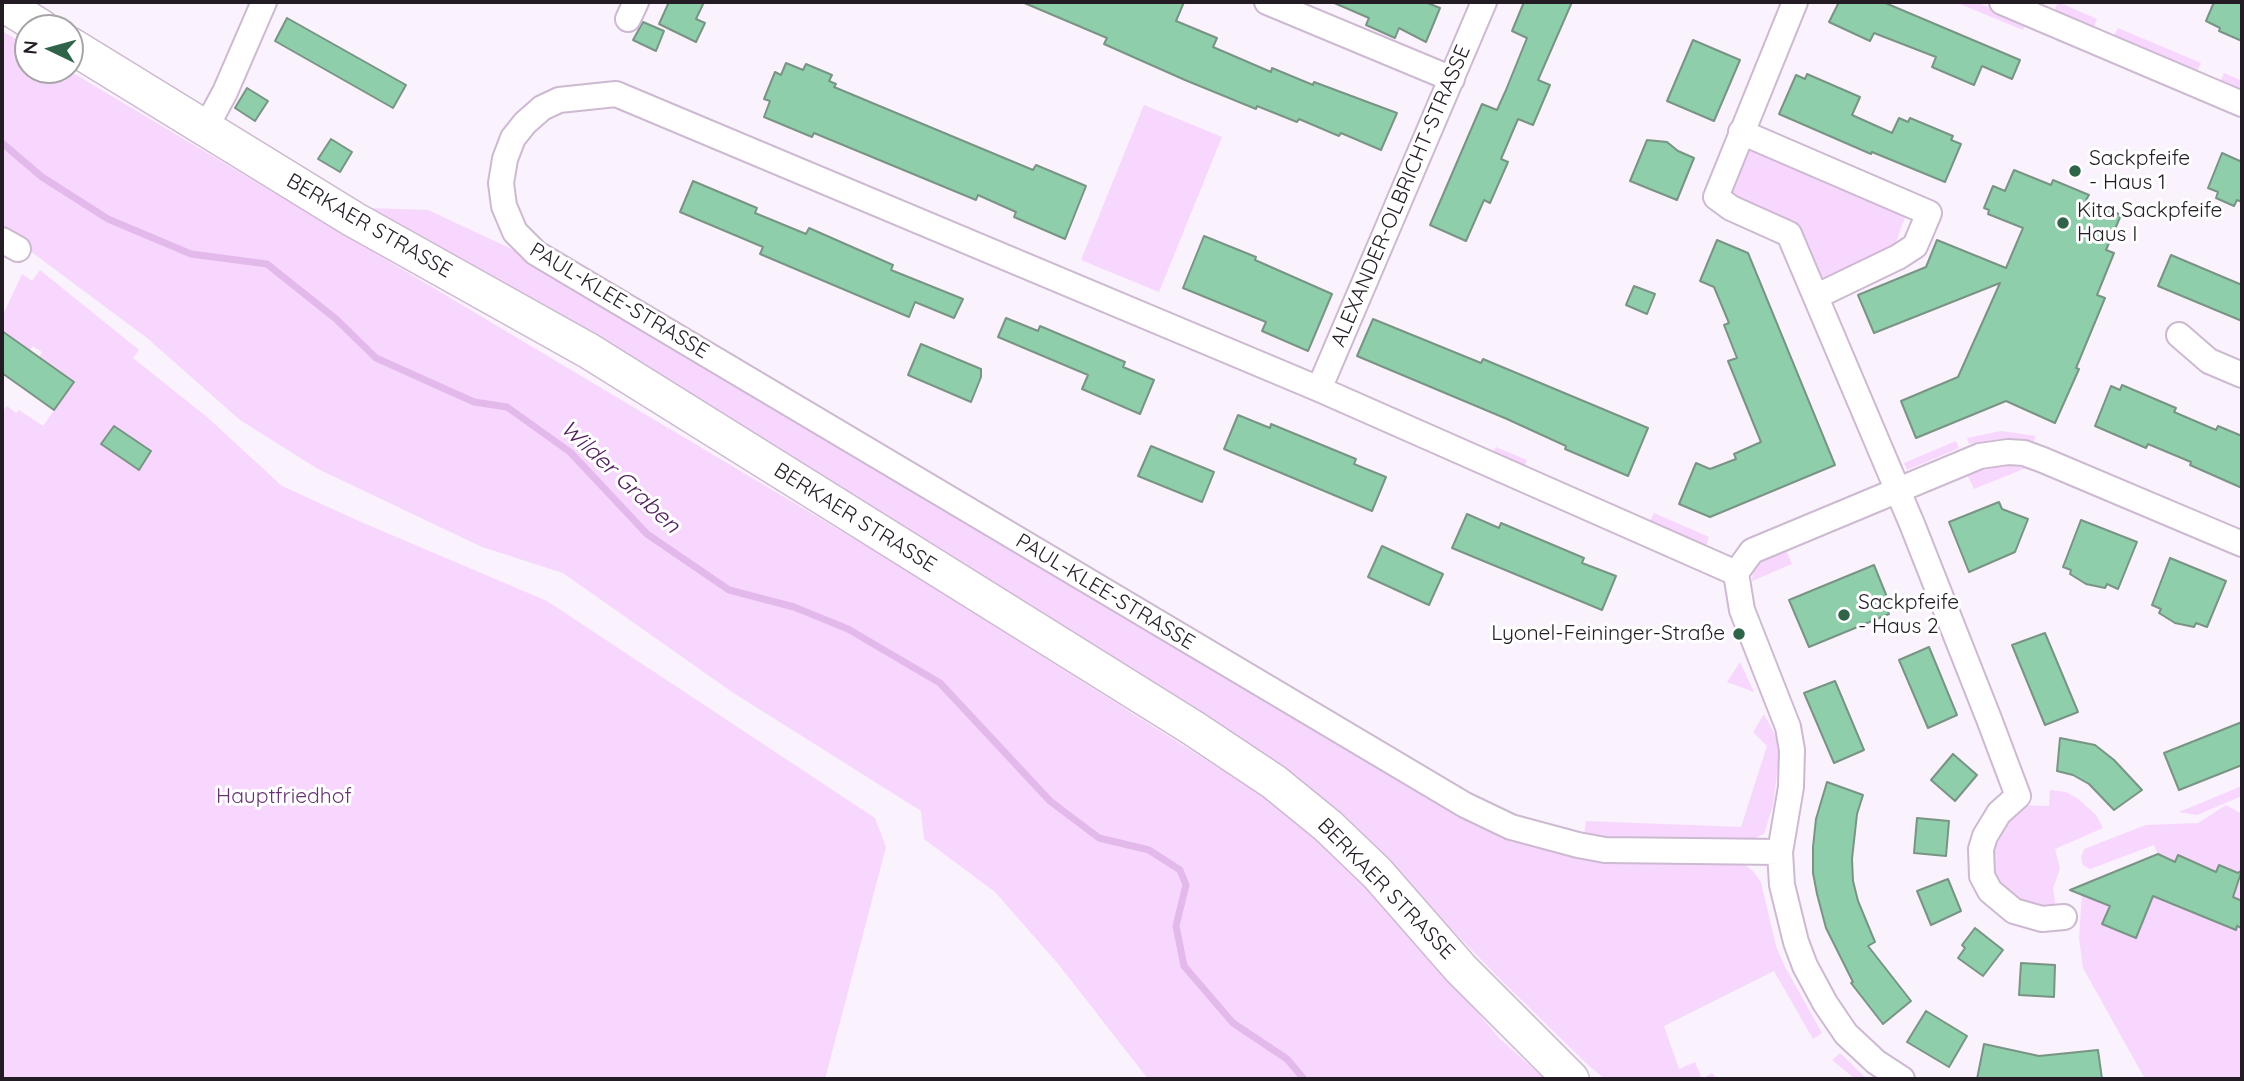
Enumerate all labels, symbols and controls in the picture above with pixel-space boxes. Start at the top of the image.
north arrow [14,14,84,84]
text: N [18,39,43,55]
street label: ALEXANDER-OLBRICHT-STRASSE [1326,41,1476,351]
place label: Sackpfeife - Haus 1 [2089,146,2190,196]
marker: Sackpfeife - Haus 1 [2067,163,2083,179]
street label: BERKAER STRASSE [282,168,456,284]
place label: Kita Sackpfeife Haus I [2077,198,2222,248]
marker: Kita Sackpfeife Haus I [2055,215,2071,231]
street label: PAUL-KLEE-STRASSE [525,238,713,364]
water label: Wilder Graben [555,415,685,539]
street label: BERKAER STRASSE [769,458,941,578]
street label: PAUL-KLEE-STRASSE [1011,529,1199,655]
place label: Sackpfeife - Haus 2 [1858,590,1959,640]
marker: Sackpfeife - Haus 2 [1836,607,1852,623]
place label: Lyonel-Feininger-Straße [1491,621,1725,647]
marker: Lyonel-Feininger-Straße [1731,626,1747,642]
park label: Hauptfriedhof [216,784,352,810]
street label: BERKAER STRASSE [1312,813,1460,965]

